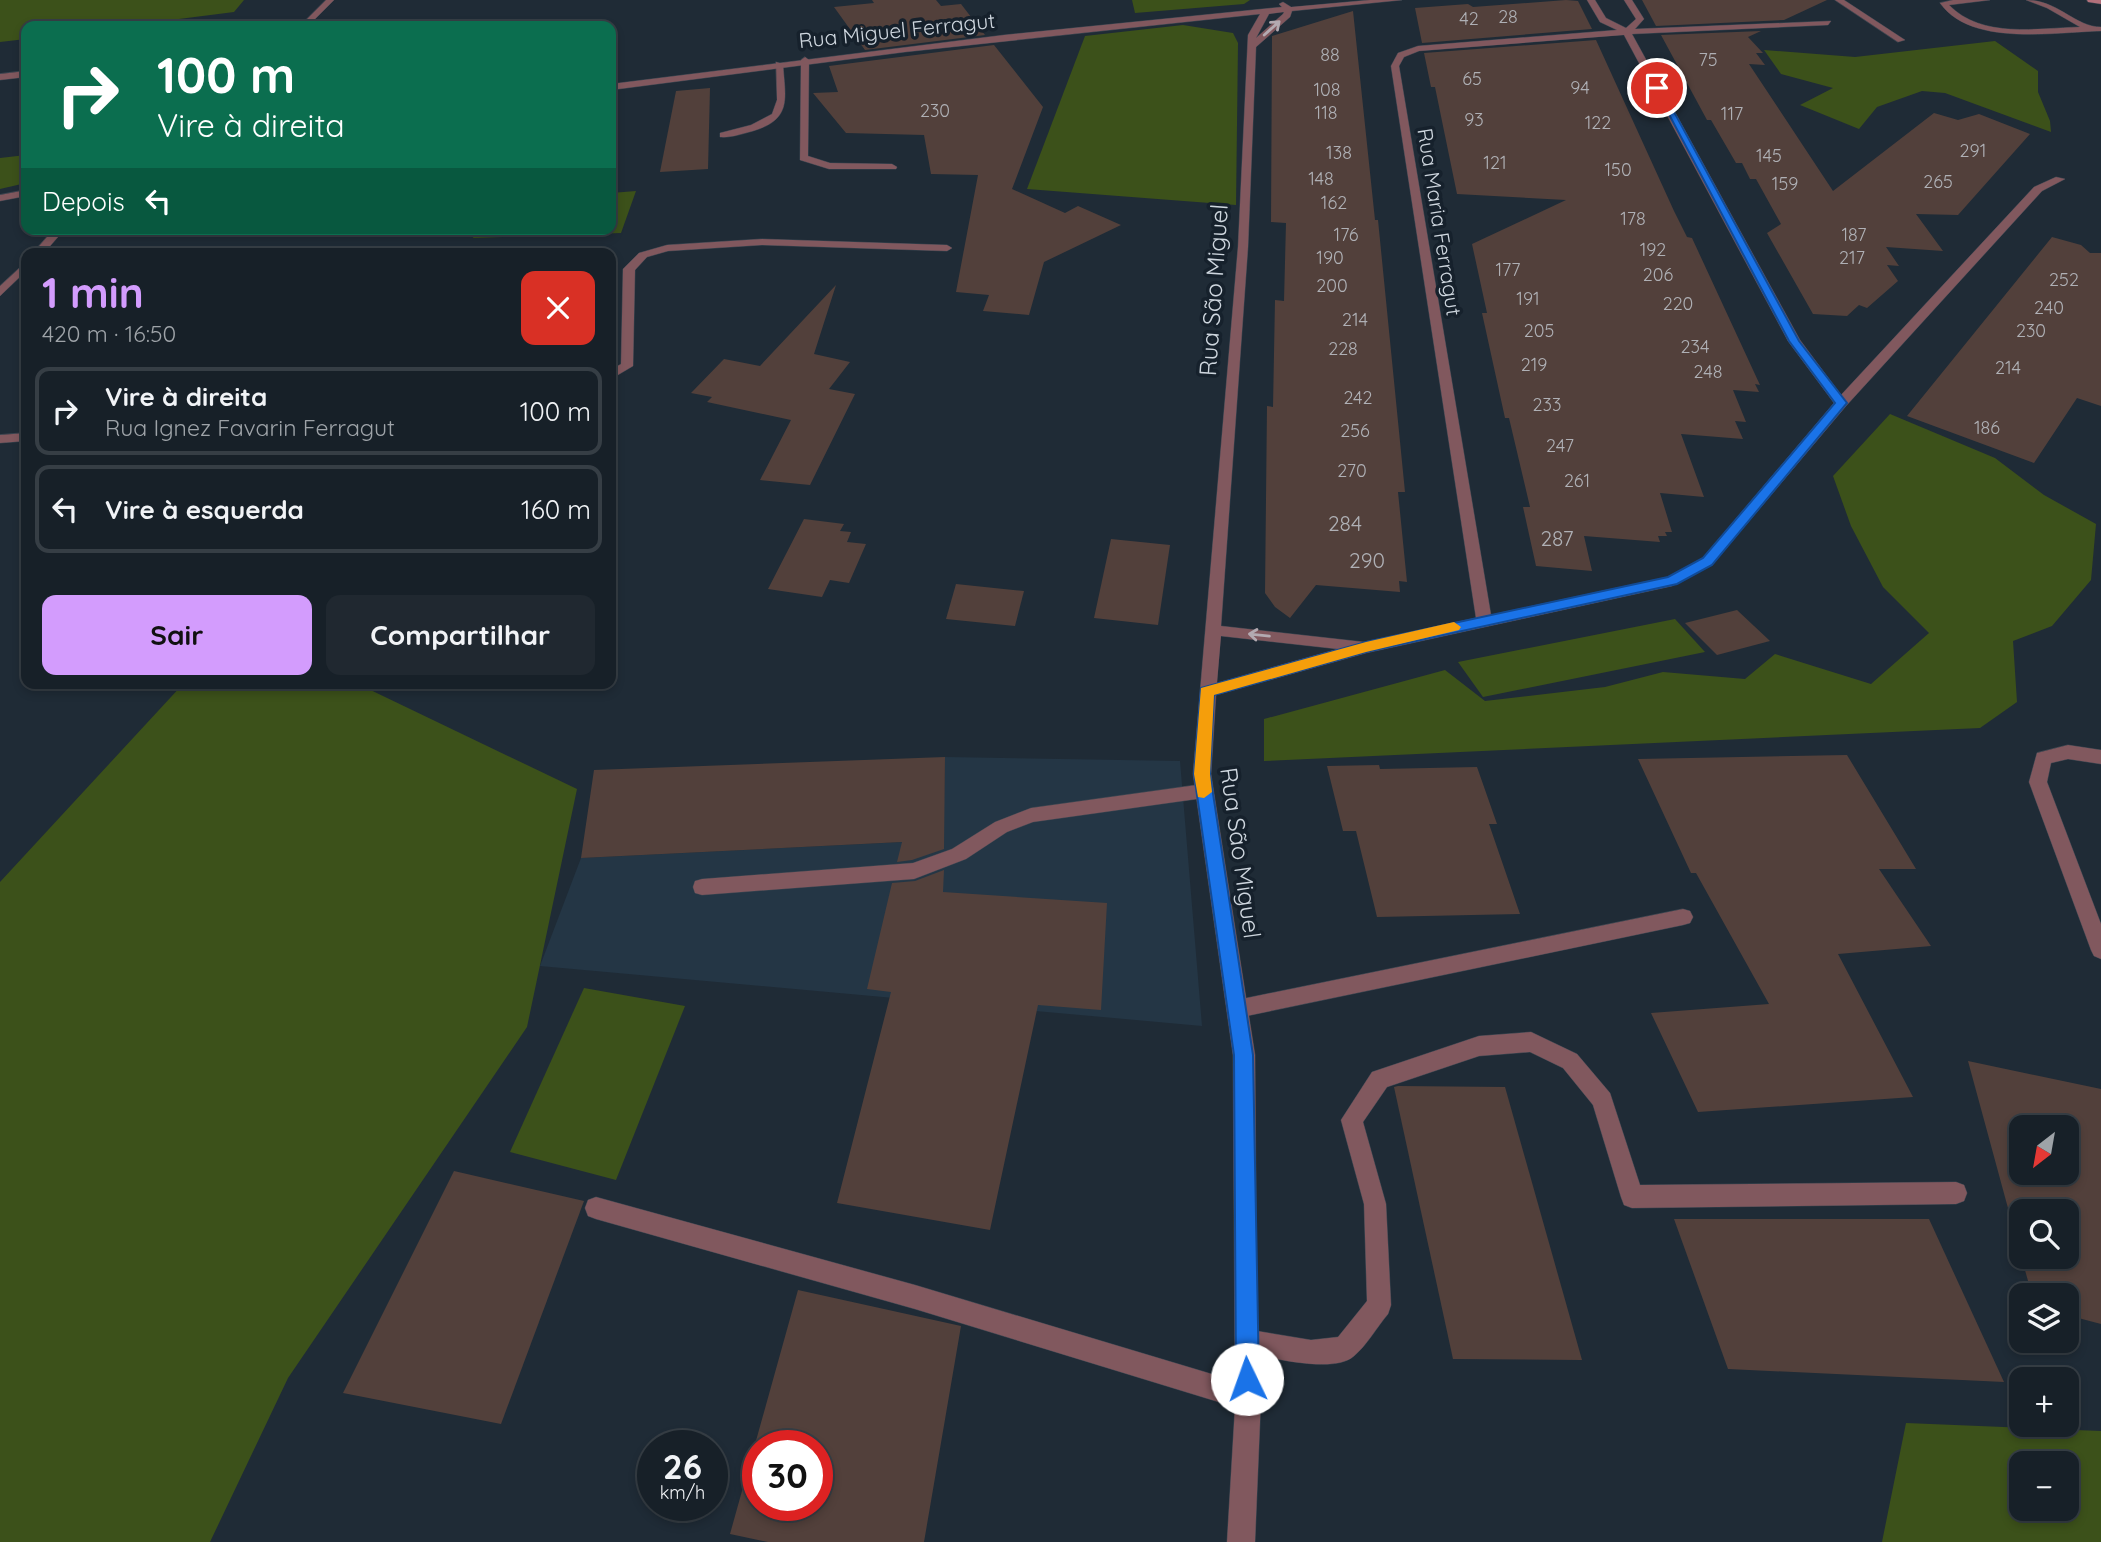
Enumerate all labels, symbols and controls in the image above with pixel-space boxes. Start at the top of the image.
house number: 28 [1498,5,1518,28]
street label: Rua Miguel Ferragut [797,7,996,53]
house number: 42 [1459,7,1479,30]
one-way arrow [1263,20,1281,36]
house number: 88 [1320,43,1340,66]
text: 100 m [157,44,295,105]
house number: 75 [1698,48,1718,71]
icon: right [42,49,133,140]
pin [1627,58,1687,118]
house number: 65 [1462,67,1482,90]
icon: arrive [1638,69,1676,107]
house number: 94 [1570,76,1590,99]
house number: 108 [1313,78,1341,101]
house number: 230 [920,99,950,122]
house number: 118 [1314,101,1338,124]
house number: 117 [1721,102,1743,125]
text: Vire à direita [157,105,345,145]
house number: 93 [1464,108,1484,131]
house number: 122 [1585,111,1611,134]
street label: Rua Maria Ferragut [1412,126,1468,317]
house number: 291 [1960,139,1986,162]
house number: 138 [1326,141,1352,164]
house number: 145 [1756,144,1782,167]
house number: 121 [1483,151,1507,174]
house number: 150 [1604,158,1632,181]
house number: 148 [1308,167,1334,190]
house number: 265 [1923,170,1953,193]
house number: 159 [1772,172,1798,195]
icon: left [139,182,177,220]
text: Depois [42,185,125,218]
house number: 162 [1321,191,1347,214]
street label: Rua São Miguel [1192,203,1234,377]
house number: 178 [1620,207,1646,230]
house number: 176 [1333,223,1359,246]
house number: 187 [1841,223,1867,246]
house number: 192 [1640,238,1666,261]
house number: 190 [1316,246,1344,269]
house number: 217 [1839,246,1865,269]
house number: 177 [1495,258,1521,281]
house number: 206 [1643,263,1673,286]
text: 1 min [42,266,144,319]
house number: 252 [2049,268,2079,291]
button: close [521,271,595,345]
house number: 200 [1316,274,1348,297]
house number: 191 [1516,287,1540,310]
house number: 220 [1663,292,1693,315]
house number: 240 [2034,296,2064,319]
house number: 214 [1342,308,1368,331]
text: 420 m · 16:50 [42,319,176,348]
house number: 205 [1524,319,1554,342]
house number: 230 [2016,319,2046,342]
house number: 234 [1681,335,1709,358]
house number: 228 [1328,337,1358,360]
house number: 219 [1521,353,1547,376]
house number: 214 [1995,356,2021,379]
house number: 248 [1694,360,1722,383]
text: Vire à direita [105,380,267,413]
house number: 242 [1343,386,1373,409]
icon: right [46,392,84,430]
house number: 233 [1533,393,1561,416]
text: 100 m [520,395,591,428]
text: Rua Ignez Favarin Ferragut [105,413,395,442]
house number: 186 [1974,416,2000,439]
house number: 256 [1340,419,1370,442]
house number: 247 [1546,434,1574,457]
house number: 270 [1337,459,1367,482]
house number: 261 [1564,469,1590,492]
icon: left [46,490,84,528]
text: Vire à esquerda [105,493,304,526]
text: 160 m [521,493,591,526]
house number: 284 [1328,510,1362,536]
house number: 287 [1540,525,1574,551]
house number: 290 [1349,547,1385,573]
button: Sair [42,595,312,675]
button: Compartilhar [326,595,595,675]
one-way arrow [1248,629,1270,642]
street label: Rua São Miguel [1214,766,1268,940]
north arrow [2009,1115,2079,1185]
map controls [2009,1115,2079,1521]
button: search [2009,1199,2079,1269]
button: layers [2009,1283,2079,1353]
position arrow [1210,1342,1284,1416]
button: + [2009,1367,2079,1437]
speed limit sign: 30 [742,1430,833,1521]
text: 26 [663,1444,702,1488]
button: − [2009,1451,2079,1521]
text: km/h [660,1481,705,1504]

